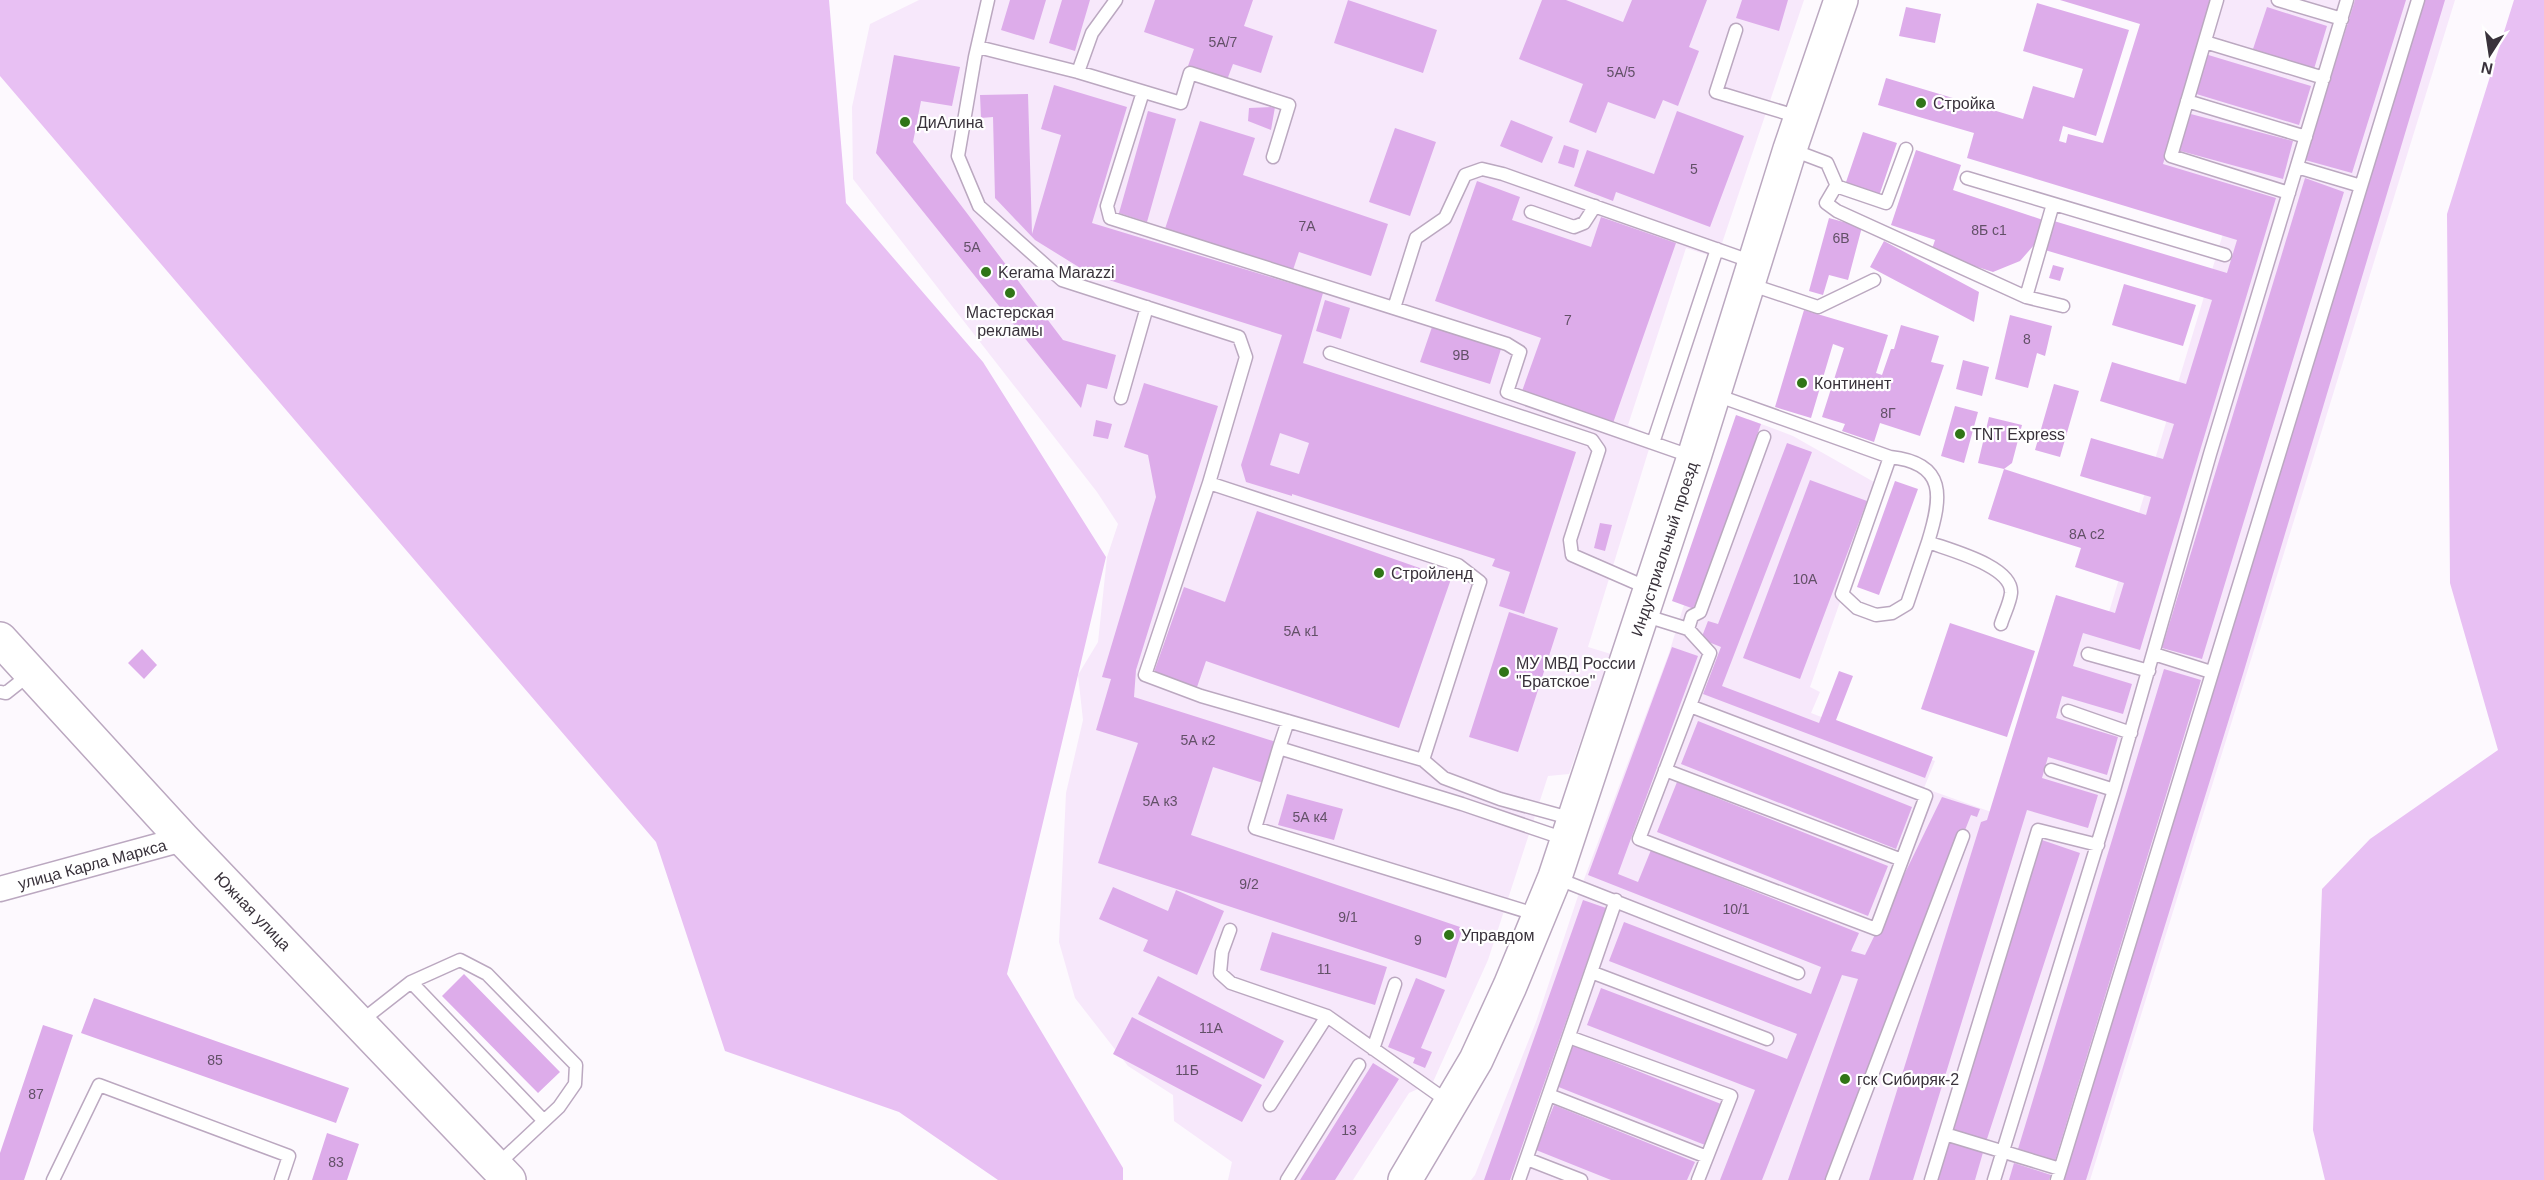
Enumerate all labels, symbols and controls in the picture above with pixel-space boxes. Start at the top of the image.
north arrow [2460,24,2520,84]
house number: 5А/7 [1209,34,1238,50]
text: N [2480,59,2494,78]
house number: 5А/5 [1607,64,1636,80]
place label: Стройка [1933,95,1995,112]
marker: Стройка [1914,96,1928,110]
place label: ДиАлина [917,114,984,131]
marker: ДиАлина [898,115,912,129]
house number: 5 [1690,161,1698,177]
house number: 7А [1298,218,1316,234]
house number: 8Б с1 [1971,222,2007,238]
house number: 6В [1832,230,1850,246]
house number: 5А [963,239,981,255]
place label: Kerama Marazzi [998,264,1114,281]
marker: Kerama Marazzi [979,265,993,279]
marker: Мастерская рекламы [1003,286,1017,300]
place label: Мастерская рекламы [966,304,1054,339]
house number: 7 [1564,312,1572,328]
house number: 8 [2023,331,2031,347]
house number: 9В [1452,347,1470,363]
place label: Континент [1814,375,1892,392]
marker: Континент [1795,376,1809,390]
house number: 8Г [1880,405,1896,421]
place label: TNT Express [1972,426,2065,443]
marker: TNT Express [1953,427,1967,441]
street label: Индустриальный проезд [1628,459,1701,638]
house number: 8А с2 [2069,526,2105,542]
place label: Стройленд [1391,565,1474,582]
marker: Стройленд [1372,566,1386,580]
house number: 10А [1793,571,1818,587]
house number: 5А к1 [1284,623,1319,639]
place label: МУ МВД России "Братское" [1516,655,1636,690]
marker: МУ МВД России "Братское" [1497,665,1511,679]
house number: 5А к2 [1181,732,1216,748]
house number: 5А к3 [1143,793,1178,809]
house number: 5А к4 [1293,809,1328,825]
street label: улица Карла Маркса [16,836,168,893]
street label: Южная улица [211,869,294,954]
house number: 9/2 [1239,876,1259,892]
house number: 10/1 [1722,901,1750,917]
house number: 9/1 [1338,909,1358,925]
place label: Управдом [1461,927,1534,944]
marker: Управдом [1442,928,1456,942]
house number: 9 [1414,932,1422,948]
house number: 11 [1317,961,1331,977]
house number: 11А [1199,1020,1224,1036]
house number: 85 [207,1052,223,1068]
house number: 11Б [1175,1062,1199,1078]
place label: гск Сибиряк-2 [1857,1071,1959,1088]
marker: гск Сибиряк-2 [1838,1072,1852,1086]
house number: 87 [28,1086,44,1102]
house number: 13 [1341,1122,1357,1138]
house number: 83 [328,1154,344,1170]

